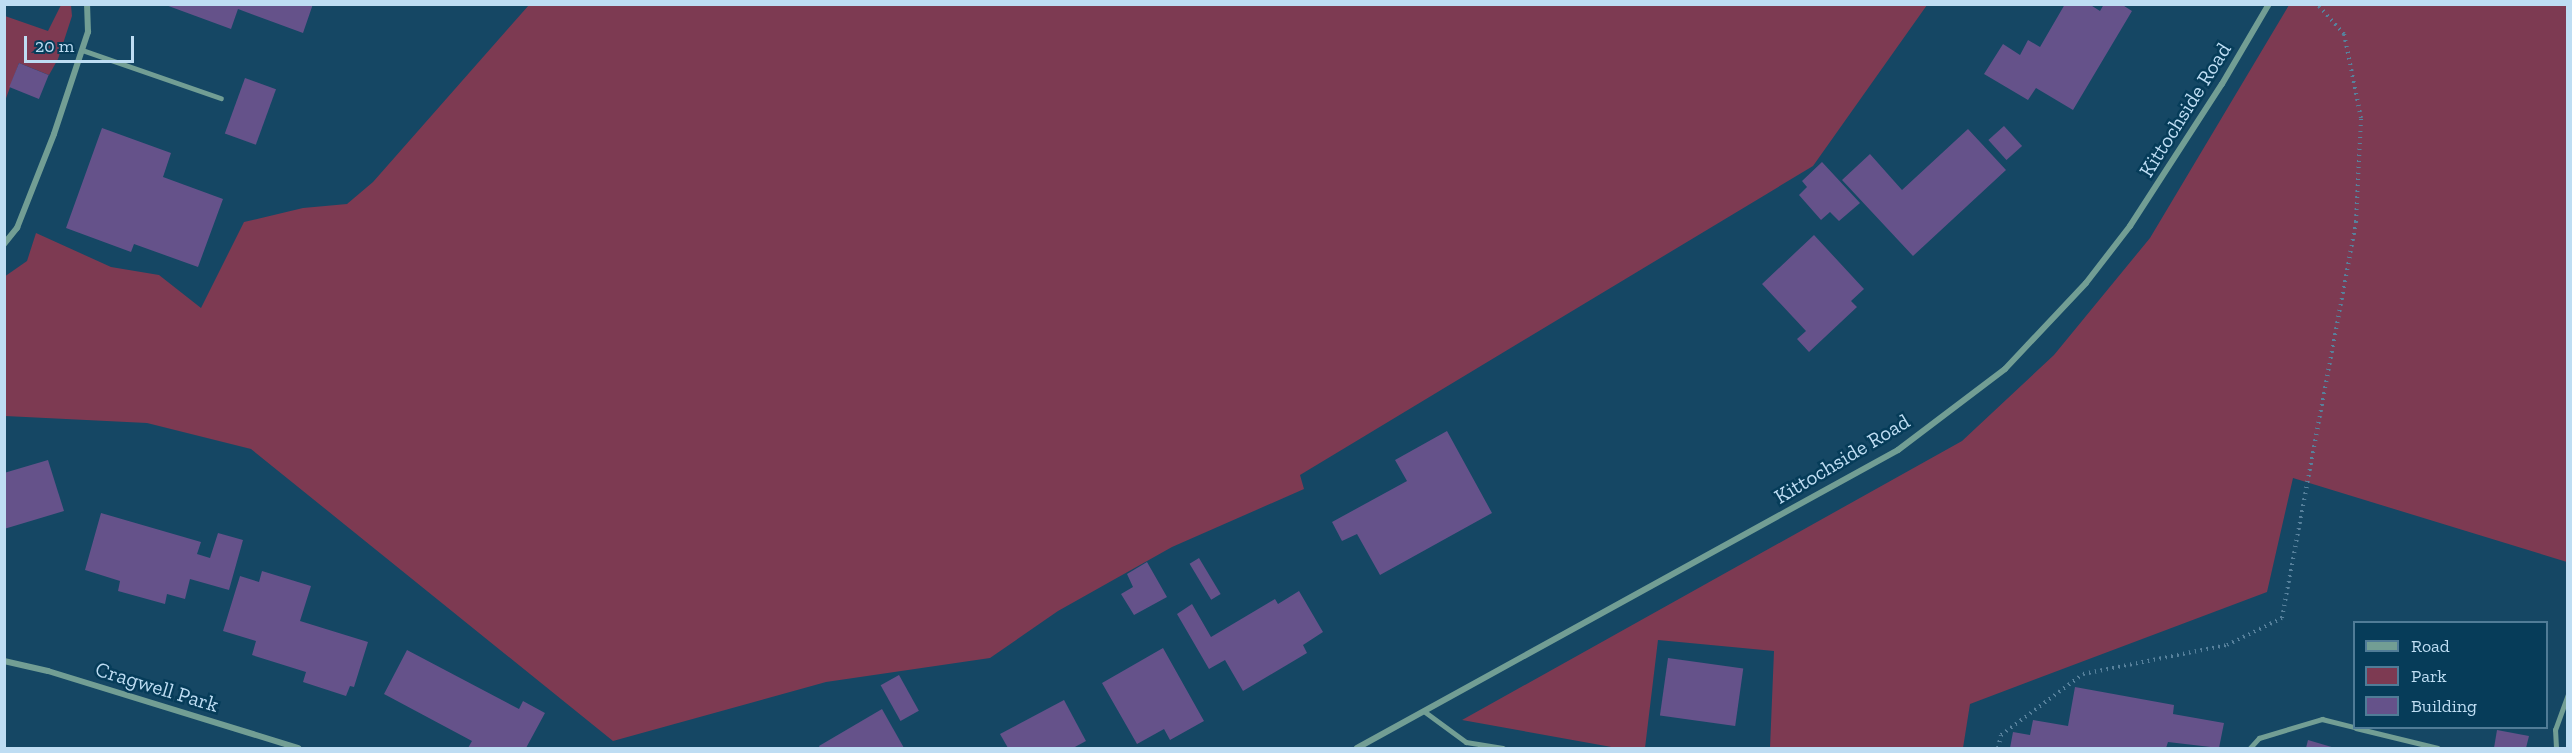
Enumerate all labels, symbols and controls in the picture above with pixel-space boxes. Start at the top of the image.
scale bar [27,24,136,62]
text: 20 m [35,35,74,57]
street label: Kittochside Road [2134,38,2236,182]
street label: Kittochside Road [1770,409,1914,509]
legend [2353,621,2548,729]
text: Road [2411,635,2450,657]
street label: Cragwell Park [92,656,222,718]
text: Park [2411,665,2447,687]
text: Building [2411,695,2477,717]

